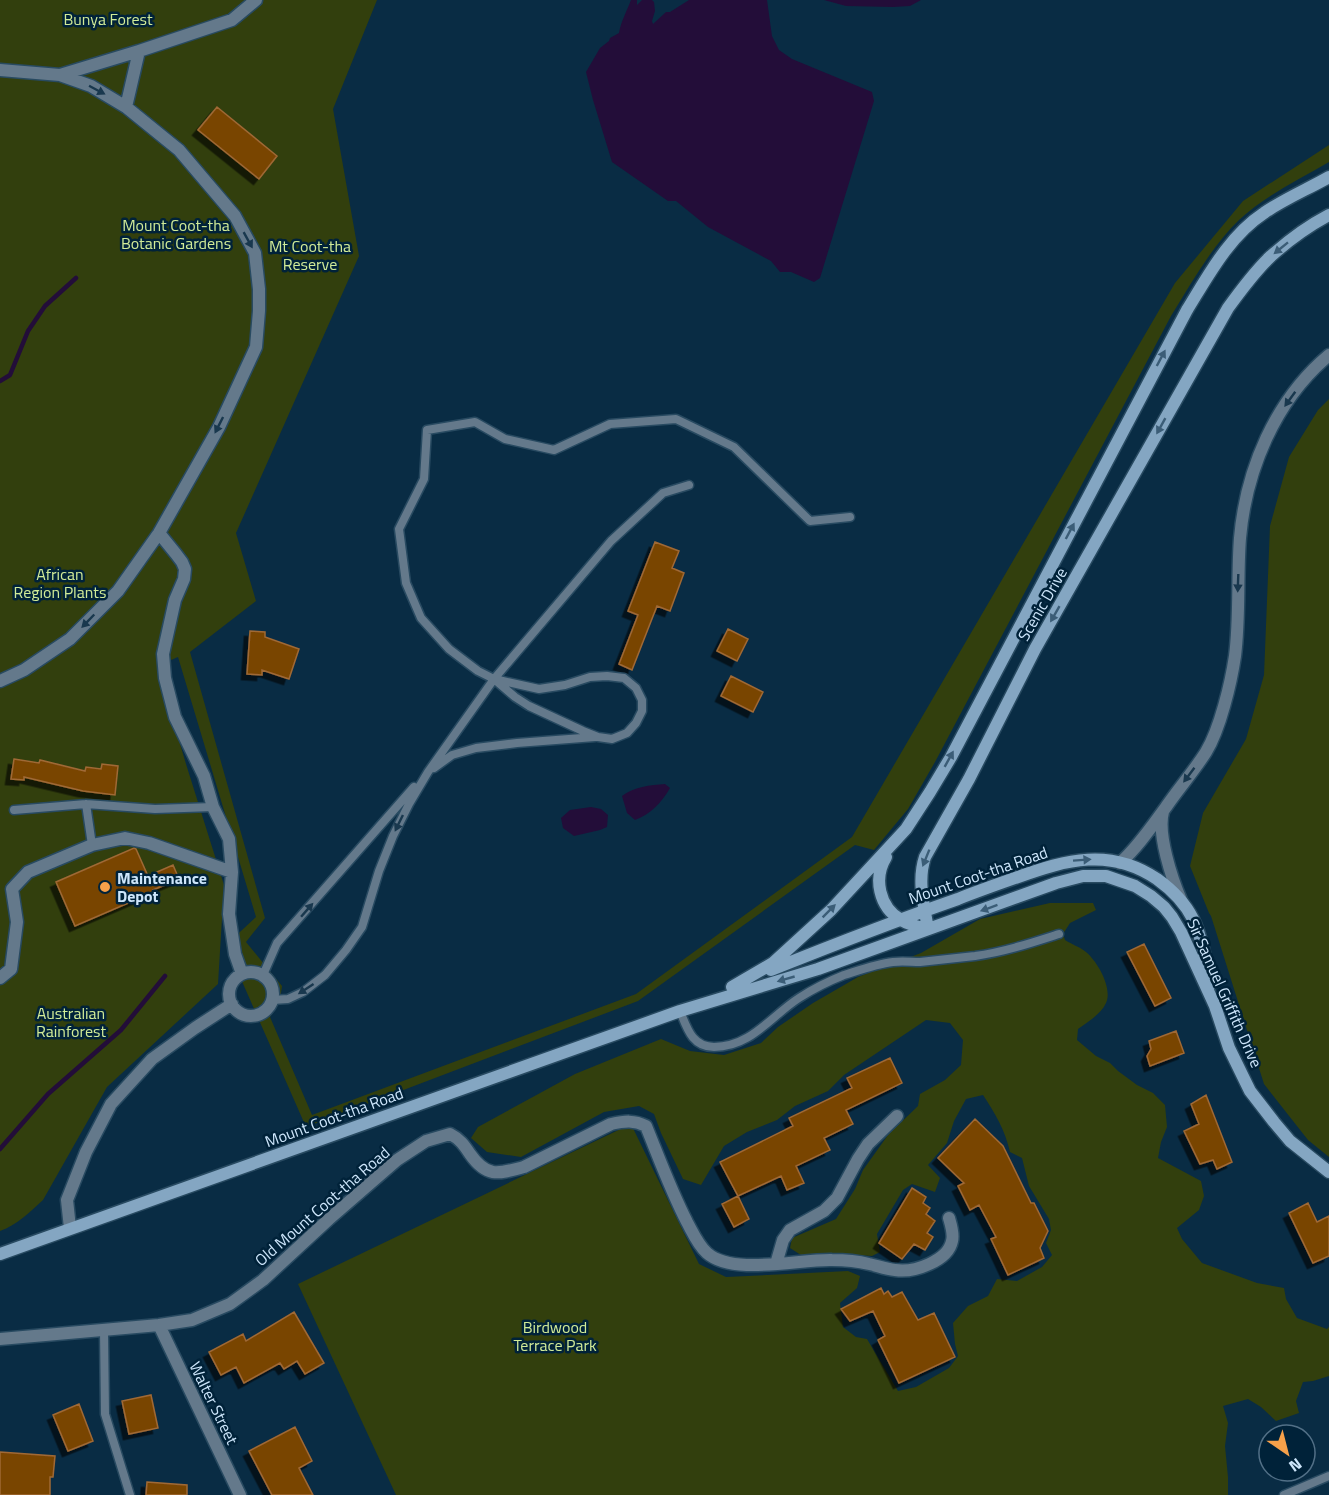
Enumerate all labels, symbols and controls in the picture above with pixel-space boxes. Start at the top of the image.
park label: Bunya Forest [63,7,153,31]
one-way arrow [89,85,106,95]
park label: Mount Coot-tha Botanic Gardens [121,213,231,255]
one-way arrow [243,232,253,249]
park label: Mt Coot-tha Reserve [269,234,351,276]
one-way arrow [1274,241,1289,254]
one-way arrow [1156,349,1166,366]
one-way arrow [1284,390,1296,406]
one-way arrow [215,417,224,434]
one-way arrow [1156,418,1166,435]
one-way arrow [1065,522,1075,539]
park label: African Region Plants [14,562,106,604]
street label: Scenic Drive [1011,563,1073,645]
one-way arrow [1234,573,1243,592]
one-way arrow [1050,606,1060,623]
one-way arrow [81,614,95,629]
one-way arrow [944,751,955,767]
one-way arrow [1183,767,1195,783]
one-way arrow [395,815,404,832]
street label: Mount Coot-tha Road [905,840,1051,910]
one-way arrow [921,849,931,867]
one-way arrow [1073,855,1092,865]
place label: Maintenance Depot [117,866,207,908]
marker: Maintenance Depot [98,880,112,894]
one-way arrow [300,903,313,918]
one-way arrow [979,903,997,913]
one-way arrow [822,905,836,919]
street label: Sir Samuel Griffith Drive [1181,915,1269,1071]
one-way arrow [777,975,795,984]
one-way arrow [298,983,314,995]
park label: Australian Rainforest [36,1001,106,1043]
street label: Mount Coot-tha Road [261,1081,407,1153]
street label: Old Mount Coot-tha Road [249,1141,395,1271]
park label: Birdwood Terrace Park [513,1315,597,1357]
street label: Walter Street [184,1357,245,1449]
north arrow [1257,1423,1317,1483]
text: N [1284,1452,1307,1478]

